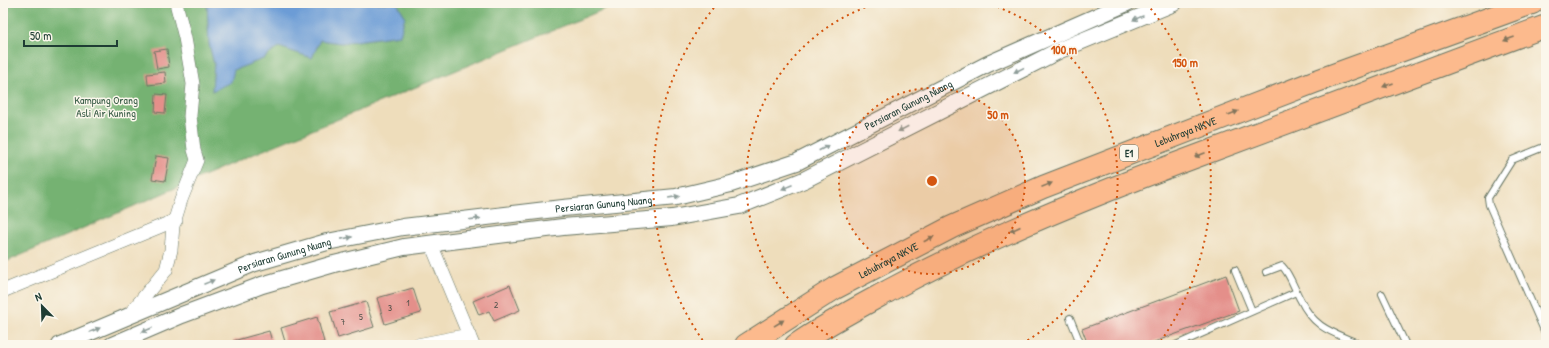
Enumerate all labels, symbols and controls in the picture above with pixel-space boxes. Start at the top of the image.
one-way arrow [1131,15,1143,21]
scale bar [24,22,117,48]
text: 50 m [30,27,51,44]
one-way arrow [1503,37,1515,43]
text: 100 m [1051,41,1077,58]
text: 150 m [1172,54,1198,71]
one-way arrow [1013,67,1025,73]
street label: Persiaran Gunung Nuang [862,76,955,133]
one-way arrow [1381,82,1393,88]
park label: Kampung Orang Asli Air Kuning [74,93,138,120]
text: 50 m [987,106,1009,123]
one-way arrow [1228,110,1240,116]
street label: Lebuhraya NKVE [1153,113,1218,150]
one-way arrow [897,125,909,132]
one-way arrow [818,145,830,152]
road number: E1 [1120,145,1138,161]
one-way arrow [1194,152,1206,158]
centre of rings [925,174,939,188]
one-way arrow [1041,182,1053,188]
one-way arrow [780,184,792,190]
street label: Persiaran Gunung Nuang [555,192,653,216]
one-way arrow [668,194,680,200]
one-way arrow [469,215,481,222]
one-way arrow [1009,226,1020,232]
street label: Persiaran Gunung Nuang [236,234,332,276]
one-way arrow [341,235,353,241]
one-way arrow [923,236,934,242]
street label: Lebuhraya NKVE [857,239,921,281]
one-way arrow [203,279,215,285]
north arrow [22,286,62,326]
text: N [33,289,44,304]
house number: 1 [406,297,410,309]
house number: 2 [494,299,499,311]
house number: 3 [388,302,392,314]
house number: 5 [359,311,363,323]
house number: 7 [341,316,346,328]
one-way arrow [774,319,784,327]
one-way arrow [90,326,102,332]
one-way arrow [141,327,152,333]

